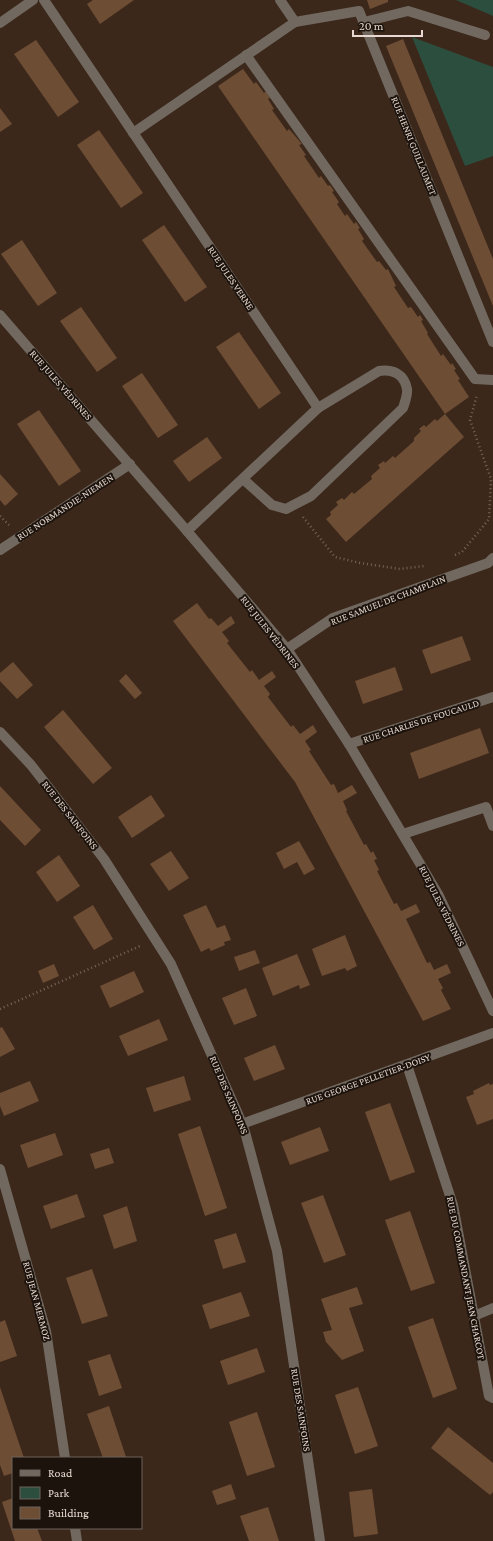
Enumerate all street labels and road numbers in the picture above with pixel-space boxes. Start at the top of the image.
street label: RUE HENRI GUILLAUMET [389,95,439,197]
street label: RUE JULES VERNE [206,244,257,312]
street label: RUE JULES VÉDRINES [28,348,94,422]
street label: RUE NORMANDIE-NIEMEN [15,471,116,542]
street label: RUE SAMUEL DE CHAMPLAIN [329,573,447,627]
street label: RUE JULES VÉDRINES [238,594,302,671]
street label: RUE CHARLES DE FOUCAULD [362,697,481,745]
street label: RUE DES SAINFOINS [40,779,100,852]
street label: RUE JULES VÉDRINES [417,864,467,948]
street label: RUE GEORGE PELLETIER-DOISY [304,1051,432,1107]
street label: RUE DES SAINFOINS [208,1054,251,1136]
street label: RUE DU COMMANDANT JEAN CHARCOT [445,1196,487,1361]
street label: RUE JEAN MERMOZ [21,1260,53,1342]
street label: RUE DES SAINFOINS [289,1368,313,1452]

